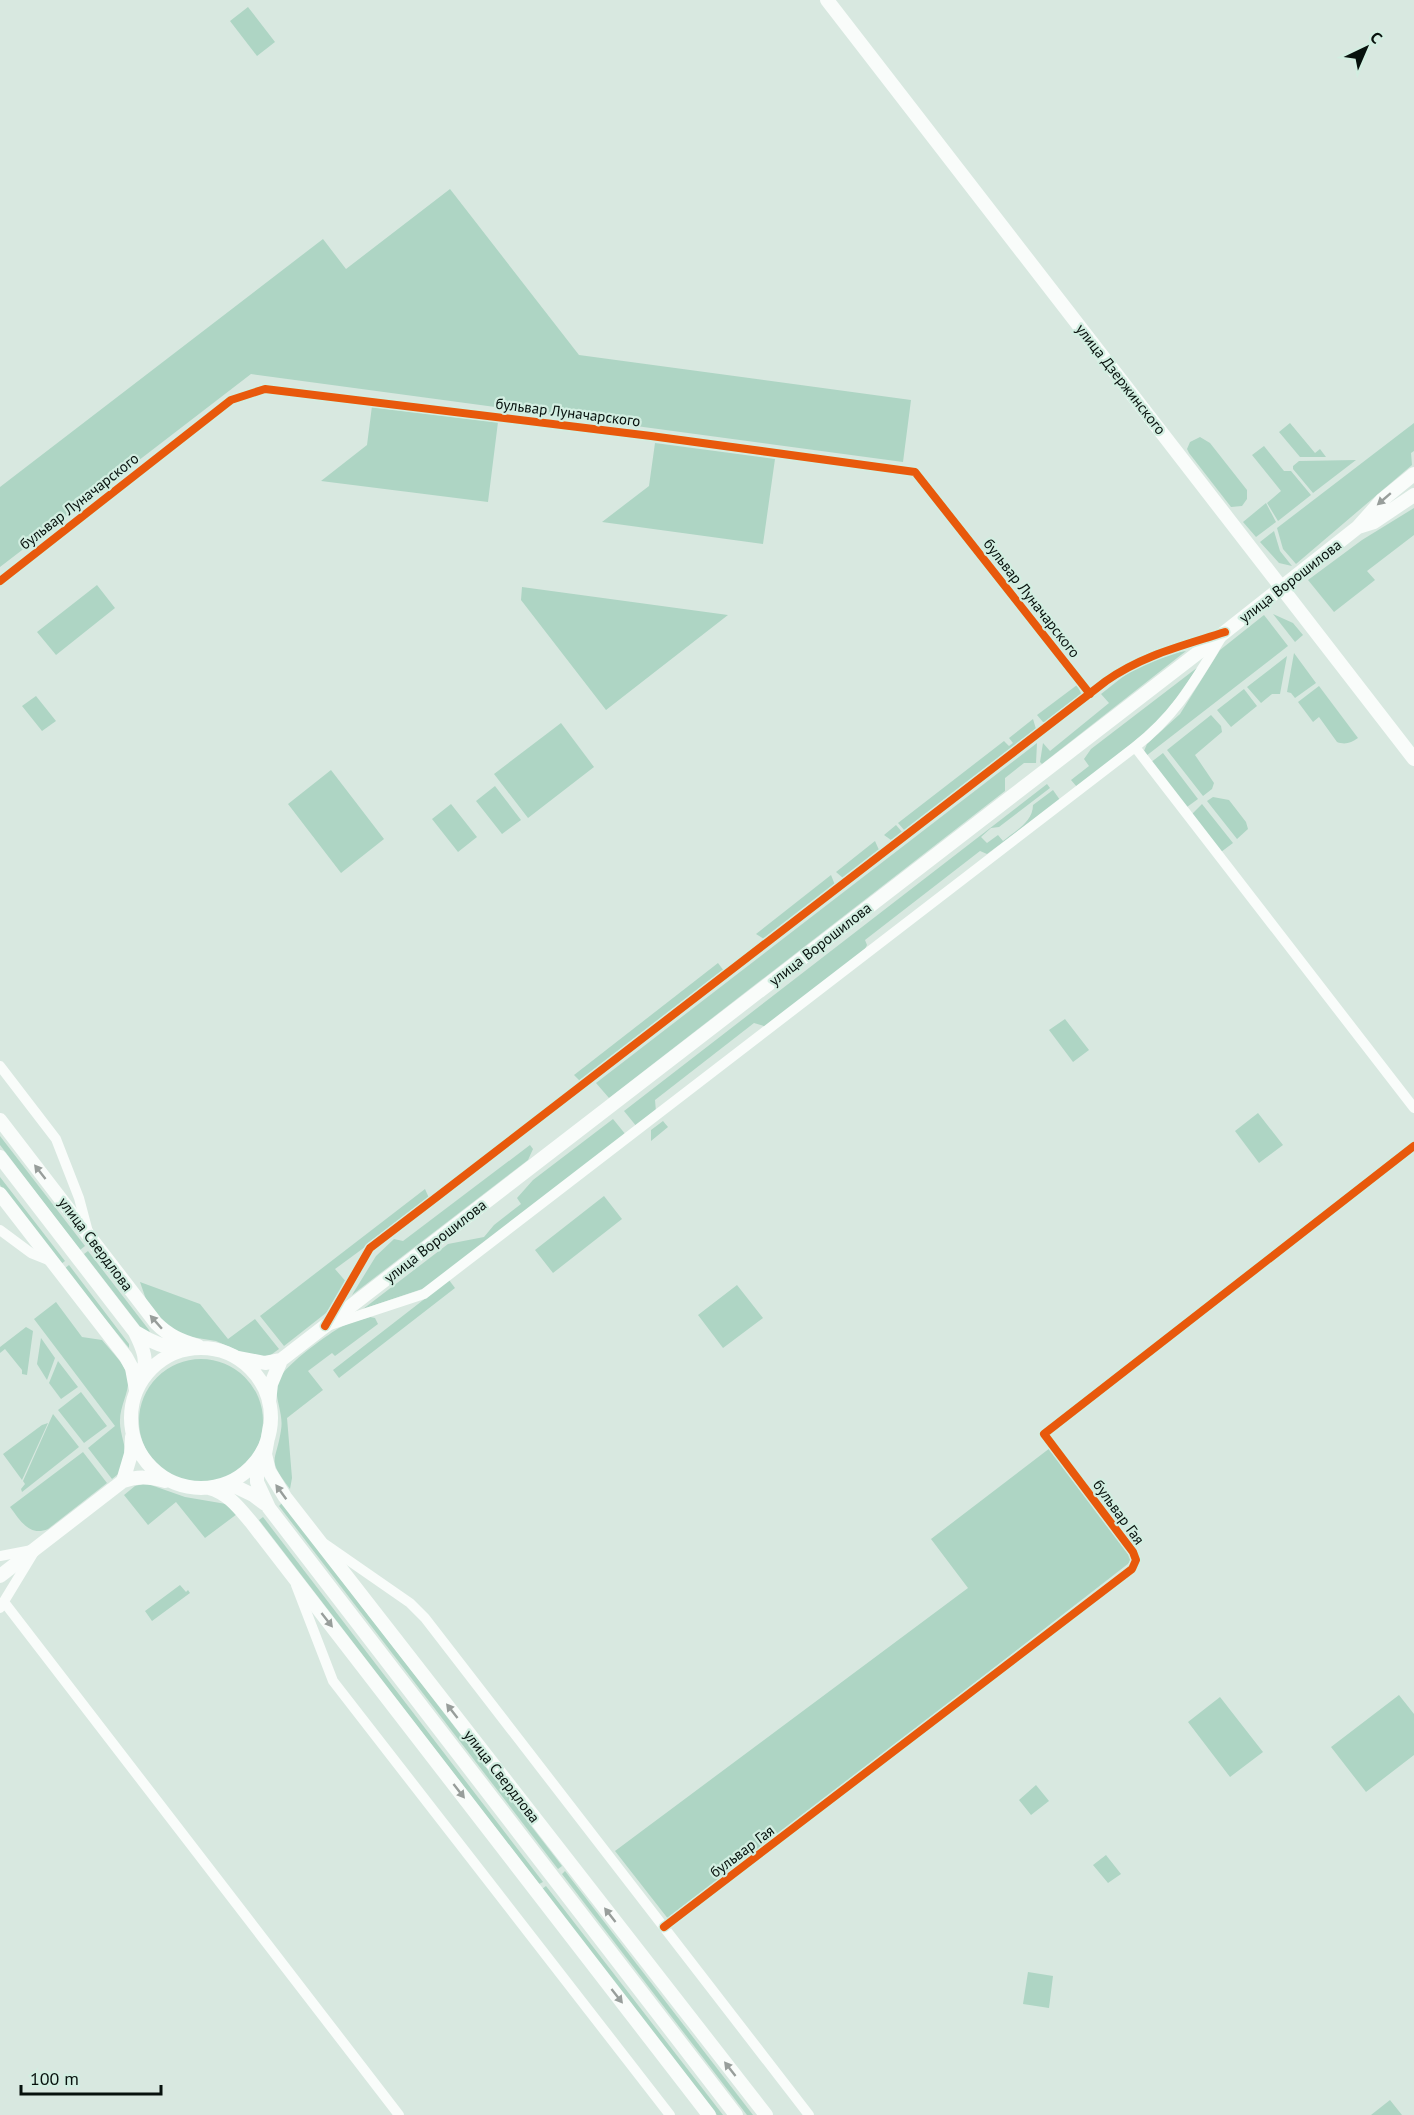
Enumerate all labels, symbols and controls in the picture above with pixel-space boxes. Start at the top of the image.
north arrow [1336,18,1396,78]
text: С [1366,27,1387,48]
street label: улица Дзержинского [1072,320,1170,438]
street label: бульвар Луначарского [494,394,642,430]
street label: бульвар Луначарского [16,449,142,553]
one-way arrow [1376,492,1392,505]
street label: бульвар Луначарского [980,535,1084,661]
street label: улица Ворошилова [1235,535,1345,627]
street label: улица Ворошилова [765,898,875,990]
one-way arrow [35,1165,47,1180]
street label: улица Свердлова [54,1193,138,1295]
street label: улица Ворошилова [380,1195,490,1287]
one-way arrow [150,1315,163,1330]
street label: бульвар Гая [1089,1476,1149,1548]
one-way arrow [275,1484,287,1500]
one-way arrow [321,1612,334,1628]
one-way arrow [446,1704,458,1719]
street label: улица Свердлова [460,1726,544,1826]
one-way arrow [453,1783,466,1799]
street label: бульвар Гая [706,1821,778,1881]
one-way arrow [604,1907,616,1923]
one-way arrow [610,1988,622,2003]
scale bar [21,2058,160,2096]
one-way arrow [723,2061,736,2077]
text: 100 m [30,2067,79,2090]

